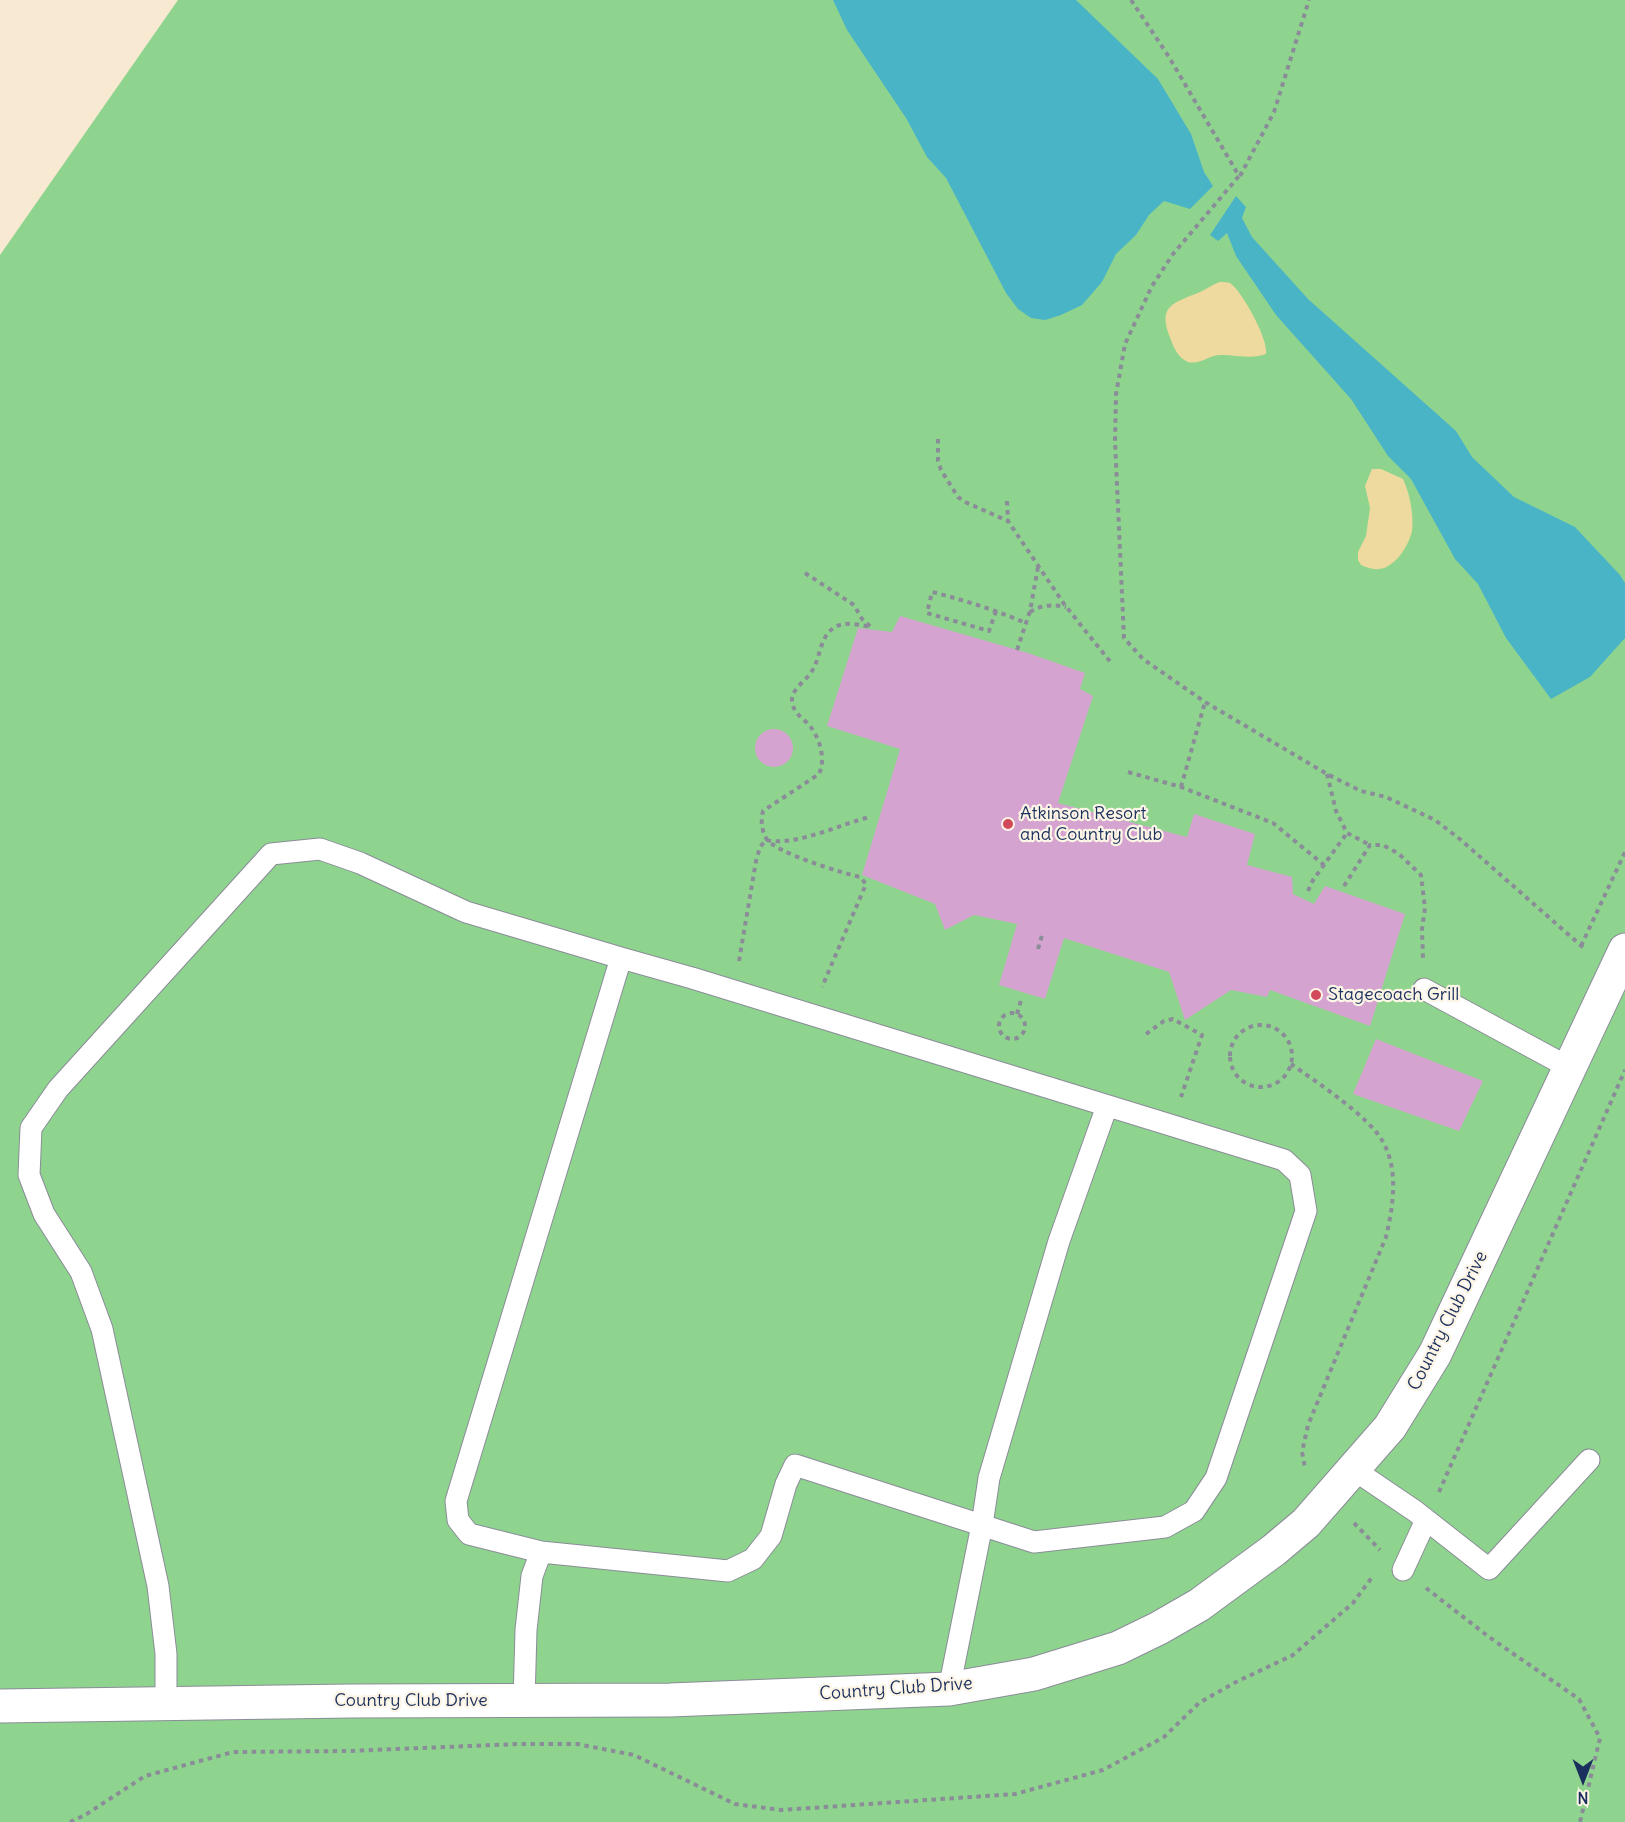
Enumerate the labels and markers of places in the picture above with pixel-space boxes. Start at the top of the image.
place label: Atkinson Resort and Country Club [1020,803,1162,846]
marker: Atkinson Resort and Country Club [1001,817,1015,831]
place label: Stagecoach Grill [1328,984,1459,1006]
marker: Stagecoach Grill [1309,988,1323,1002]

